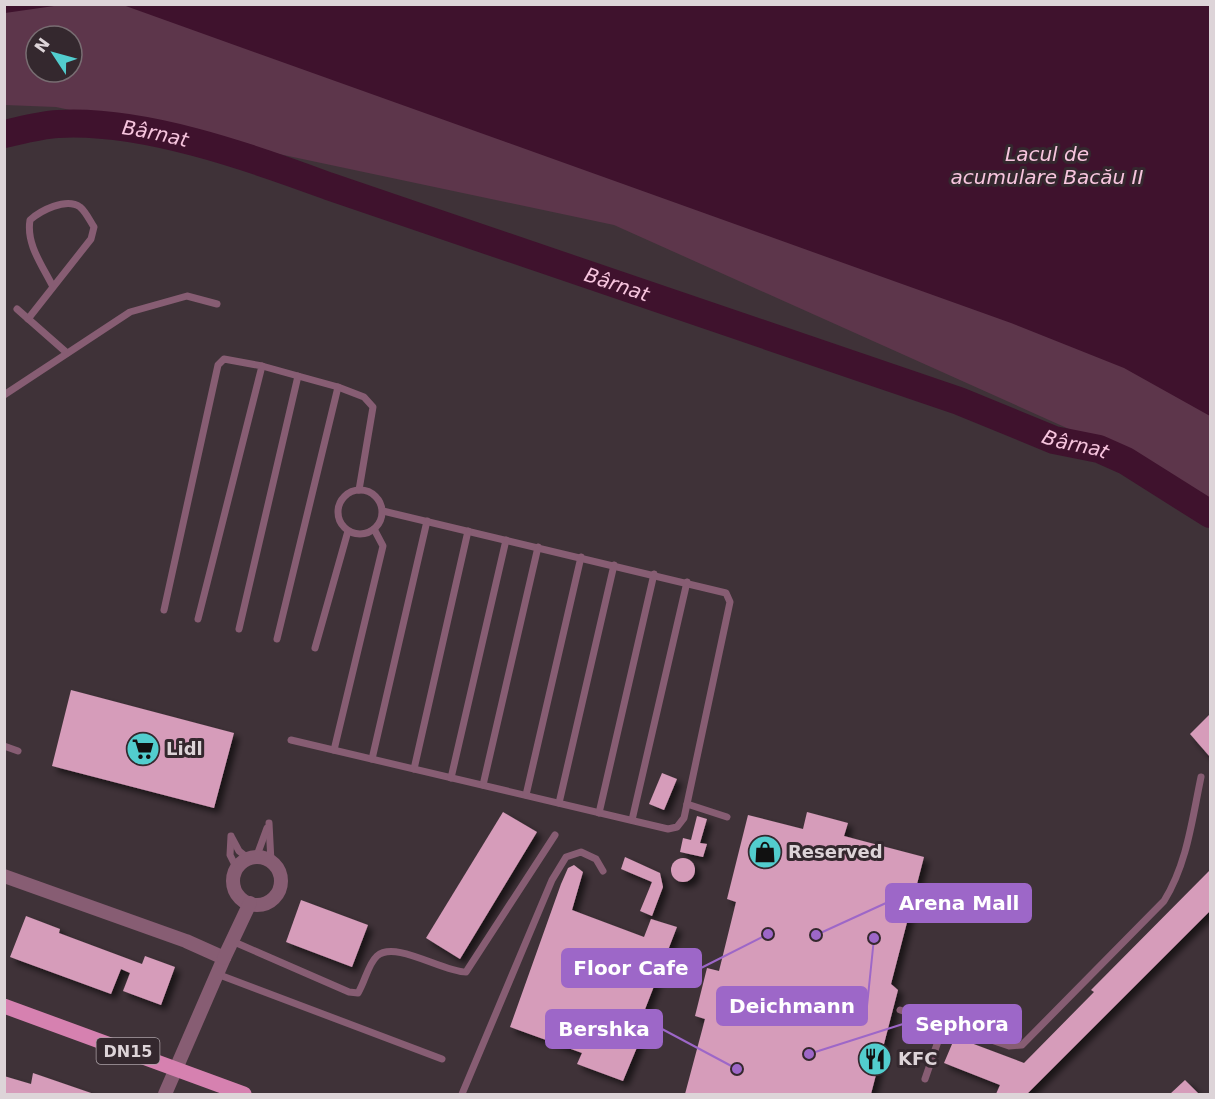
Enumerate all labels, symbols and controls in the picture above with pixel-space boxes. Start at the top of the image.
north arrow [24,24,84,84]
text: N [31,34,54,56]
water label: Bârnat [120,115,192,152]
water label: Lacul de acumulare Bacău II [951,142,1144,189]
water label: Bârnat [581,262,654,307]
water label: Bârnat [1039,424,1114,464]
supermarket icon: Lidl [125,731,161,767]
place label: Lidl [166,738,203,759]
shop icon: Reserved [747,834,783,870]
place label: Reserved [788,841,883,862]
callout: Arena Mall [886,884,1031,922]
text: Arena Mall [899,891,1019,915]
callout: Floor Cafe [562,949,701,987]
text: Floor Cafe [573,956,689,980]
callout: Deichmann [717,987,867,1025]
text: Deichmann [729,994,855,1018]
callout: Sephora [903,1005,1021,1043]
callout: Bershka [546,1010,662,1048]
text: Sephora [915,1012,1009,1036]
text: Bershka [558,1017,650,1041]
road number: DN15 [96,1038,160,1064]
restaurant icon: KFC [857,1041,893,1077]
place label: KFC [898,1048,937,1069]

